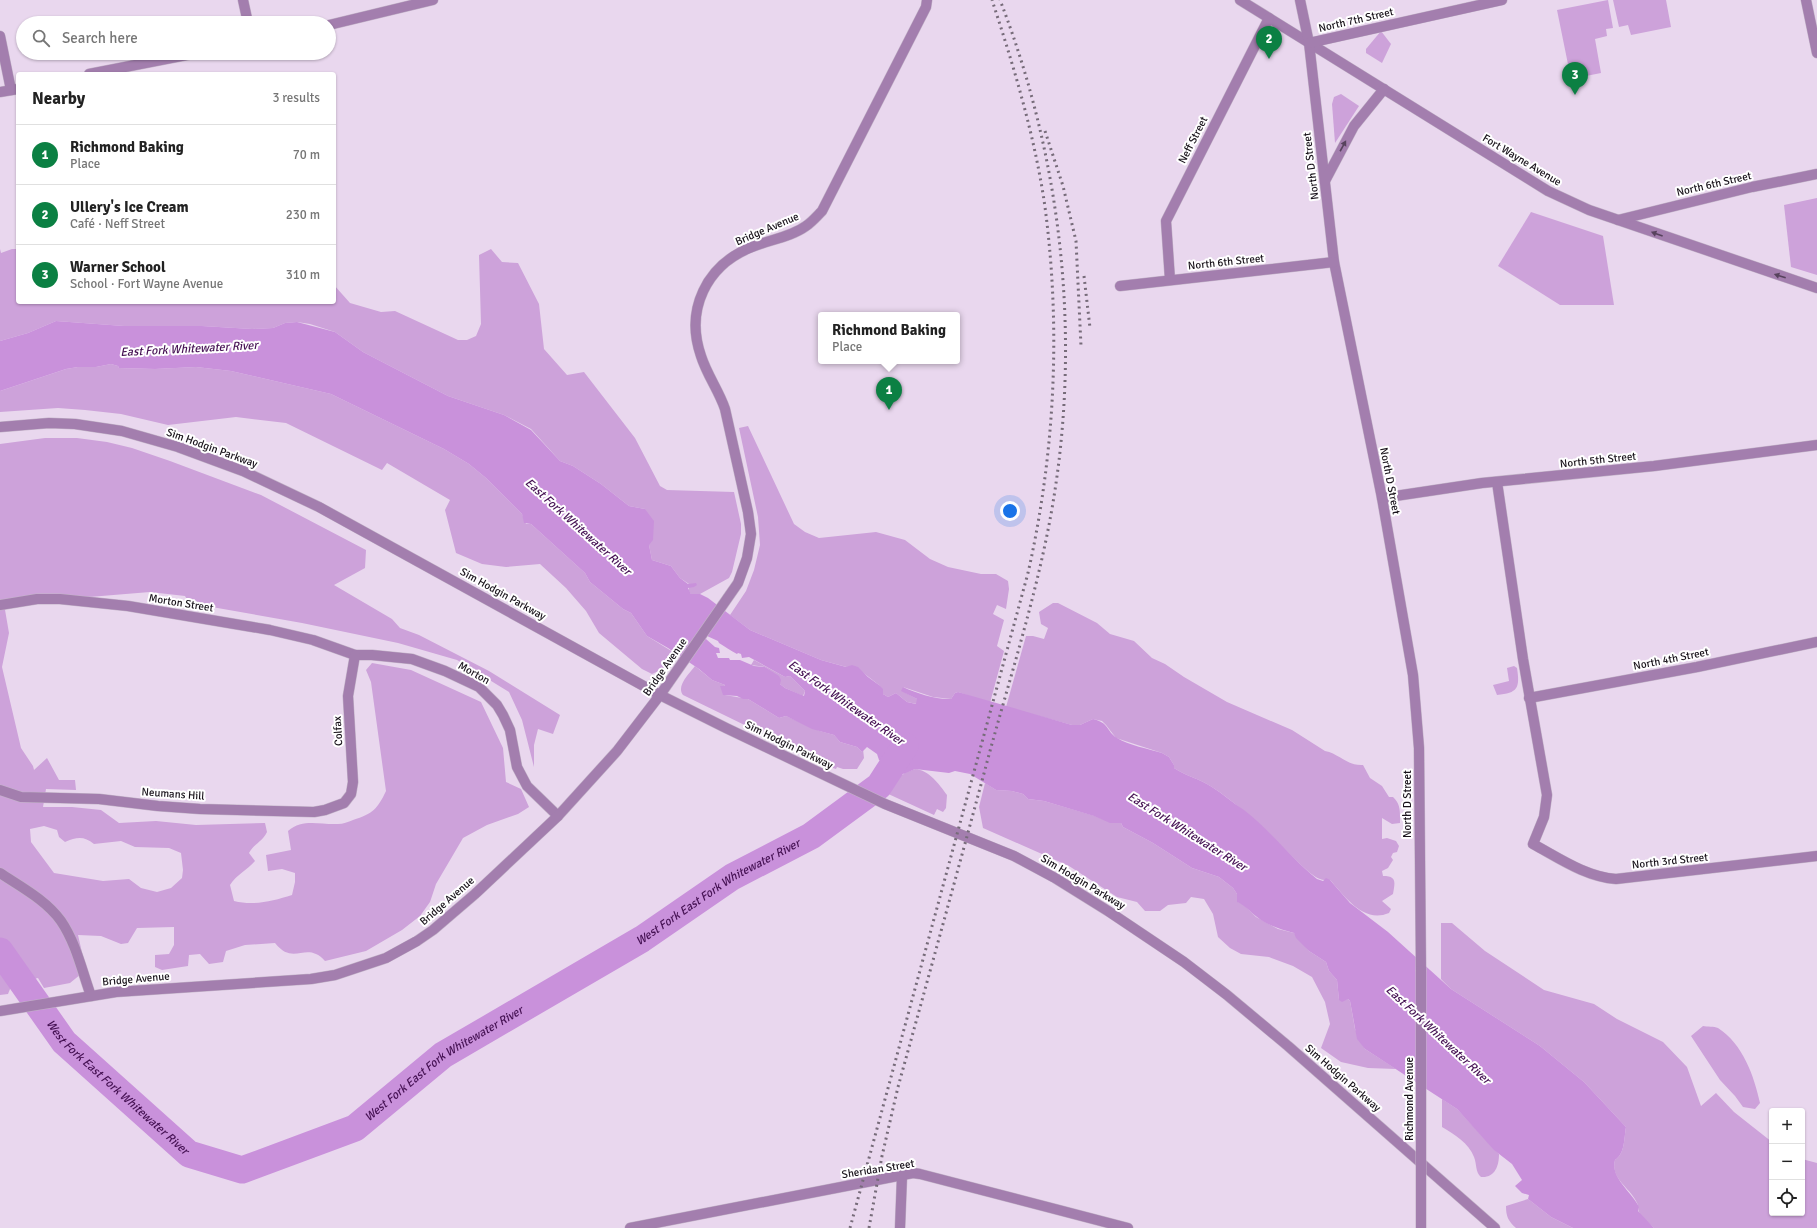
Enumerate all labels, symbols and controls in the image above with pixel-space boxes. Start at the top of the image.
street label: North 7th Street [1317,5,1395,35]
search box [16,16,336,60]
pin: 2 [1256,26,1282,59]
icon: search [30,27,52,49]
text: Search here [62,29,138,47]
pin: 3 [1562,62,1588,95]
text: Nearby [32,88,85,109]
text: 3 results [272,90,320,106]
street label: Neff Street [1176,114,1210,166]
street label: North D Street [1300,131,1322,201]
street label: Fort Wayne Avenue [1480,131,1564,189]
text: Richmond Baking [70,138,184,156]
one-way arrow [1340,141,1347,152]
text: 1 [41,147,49,163]
text: 70 m [293,147,320,163]
text: Place [70,156,100,172]
street label: North 6th Street [1675,169,1753,199]
text: Ullery's Ice Cream [70,198,189,216]
text: 2 [41,207,49,223]
text: 230 m [286,207,320,223]
street label: Bridge Avenue [733,210,801,248]
text: Café · Neff Street [70,216,165,232]
one-way arrow [1651,231,1663,237]
street label: North 6th Street [1187,252,1265,272]
text: Warner School [70,258,166,276]
text: 3 [41,267,49,283]
text: 310 m [286,267,320,283]
one-way arrow [1774,273,1786,279]
text: School · Fort Wayne Avenue [70,276,223,292]
popup [818,312,960,364]
text: Richmond Baking [832,321,946,339]
water label: East Fork Whitewater River [120,338,260,360]
text: Place [832,339,862,355]
pin: 1 [876,377,902,410]
street label: Sim Hodgin Parkway [165,425,260,471]
street label: North D Street [1377,446,1403,516]
street label: North 5th Street [1559,450,1637,470]
water label: East Fork Whitewater River [522,475,635,580]
your location [1000,501,1020,521]
street label: Sim Hodgin Parkway [458,565,549,623]
street label: Morton Street [148,591,214,615]
street label: Bridge Avenue [640,636,690,698]
street label: North 4th Street [1632,645,1710,673]
water label: East Fork Whitewater River [785,657,908,750]
street label: Morton [456,659,492,687]
street label: Colfax [331,716,345,746]
street label: Sim Hodgin Parkway [743,718,836,772]
street label: North D Street [1401,770,1414,838]
street label: Neumans Hill [141,785,205,803]
water label: East Fork Whitewater River [1125,789,1251,876]
water label: West Fork East Fork Whitewater River [633,835,804,949]
street label: North 3rd Street [1631,851,1709,871]
street label: Sim Hodgin Parkway [1039,852,1128,913]
street label: Bridge Avenue [417,874,477,928]
street label: Bridge Avenue [102,970,170,988]
water label: East Fork Whitewater River [1383,983,1495,1089]
water label: West Fork East Fork Whitewater River [361,1002,527,1125]
water label: West Fork East Fork Whitewater River [43,1017,193,1159]
street label: Sim Hodgin Parkway [1303,1042,1384,1115]
street label: Richmond Avenue [1403,1057,1416,1141]
map controls [1769,1108,1805,1216]
button: + [1769,1108,1805,1144]
button: − [1769,1144,1805,1180]
street label: Sheridan Street [841,1157,915,1181]
button: locate [1769,1180,1805,1216]

